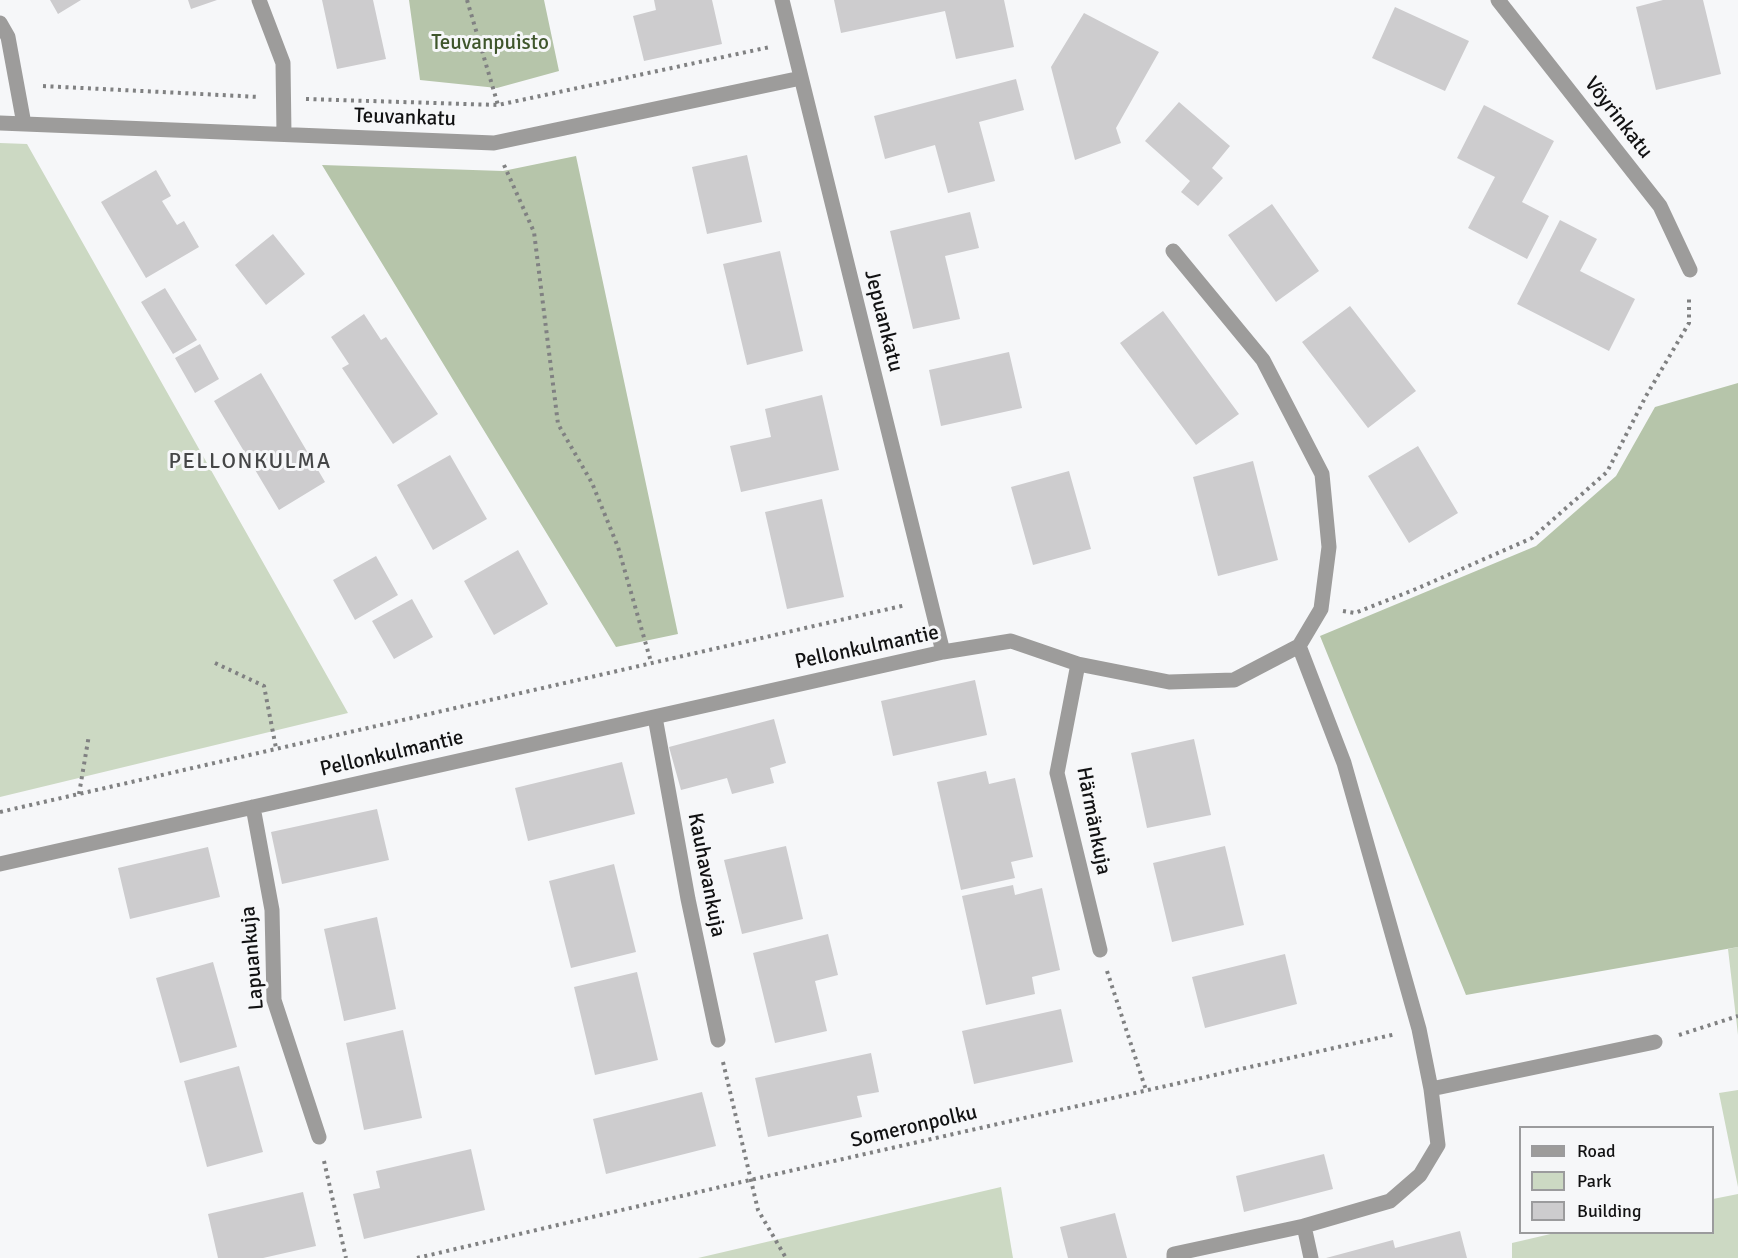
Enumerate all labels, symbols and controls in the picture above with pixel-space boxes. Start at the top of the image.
park label: Teuvanpuisto [431,30,549,56]
street label: Vöyrinkatu [1578,72,1658,164]
street label: Teuvankatu [354,104,456,132]
street label: Jepuankatu [858,267,908,375]
district label: PELLONKULMA [168,449,332,475]
street label: Pellonkulmantie [793,620,941,676]
street label: Pellonkulmantie [318,725,466,783]
street label: Härmänkuja [1070,765,1116,877]
street label: Kauhavankuja [682,811,730,939]
street label: Lapuankuja [236,905,270,1011]
street label: Someronpolku [848,1100,980,1154]
legend [1519,1126,1714,1234]
text: Road [1577,1140,1616,1162]
text: Park [1577,1170,1612,1192]
text: Building [1577,1200,1641,1222]

